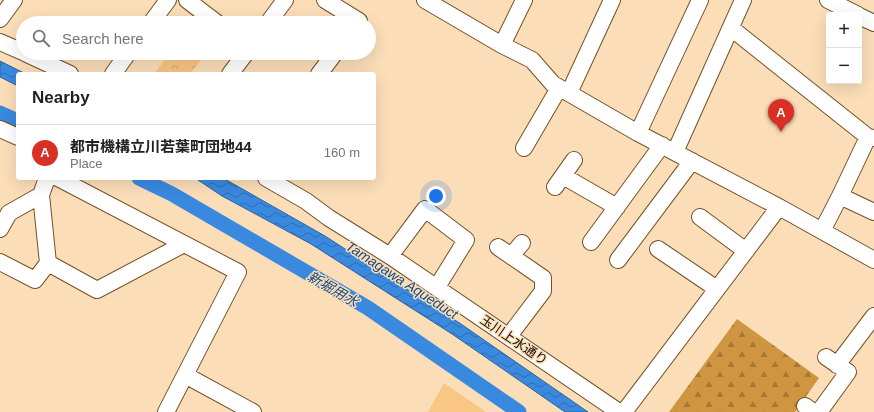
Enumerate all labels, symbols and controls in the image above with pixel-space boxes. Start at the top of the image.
map controls [826,12,862,84]
button: + [826,12,862,48]
search box [16,16,376,60]
icon: search [30,27,52,49]
text: Search here [62,30,144,47]
button: − [826,48,862,84]
text: Nearby [32,88,90,107]
pin: A [768,99,794,132]
text: 都市機構立川若葉町団地44 [70,138,252,155]
text: A [40,145,50,160]
text: 160 m [324,145,360,160]
text: Place [70,156,103,171]
your location [426,186,446,206]
water label: Tamagawa Aqueduct [343,238,462,323]
water label: 新堀用水 [305,268,363,311]
street label: 玉川上水通り [477,312,551,368]

